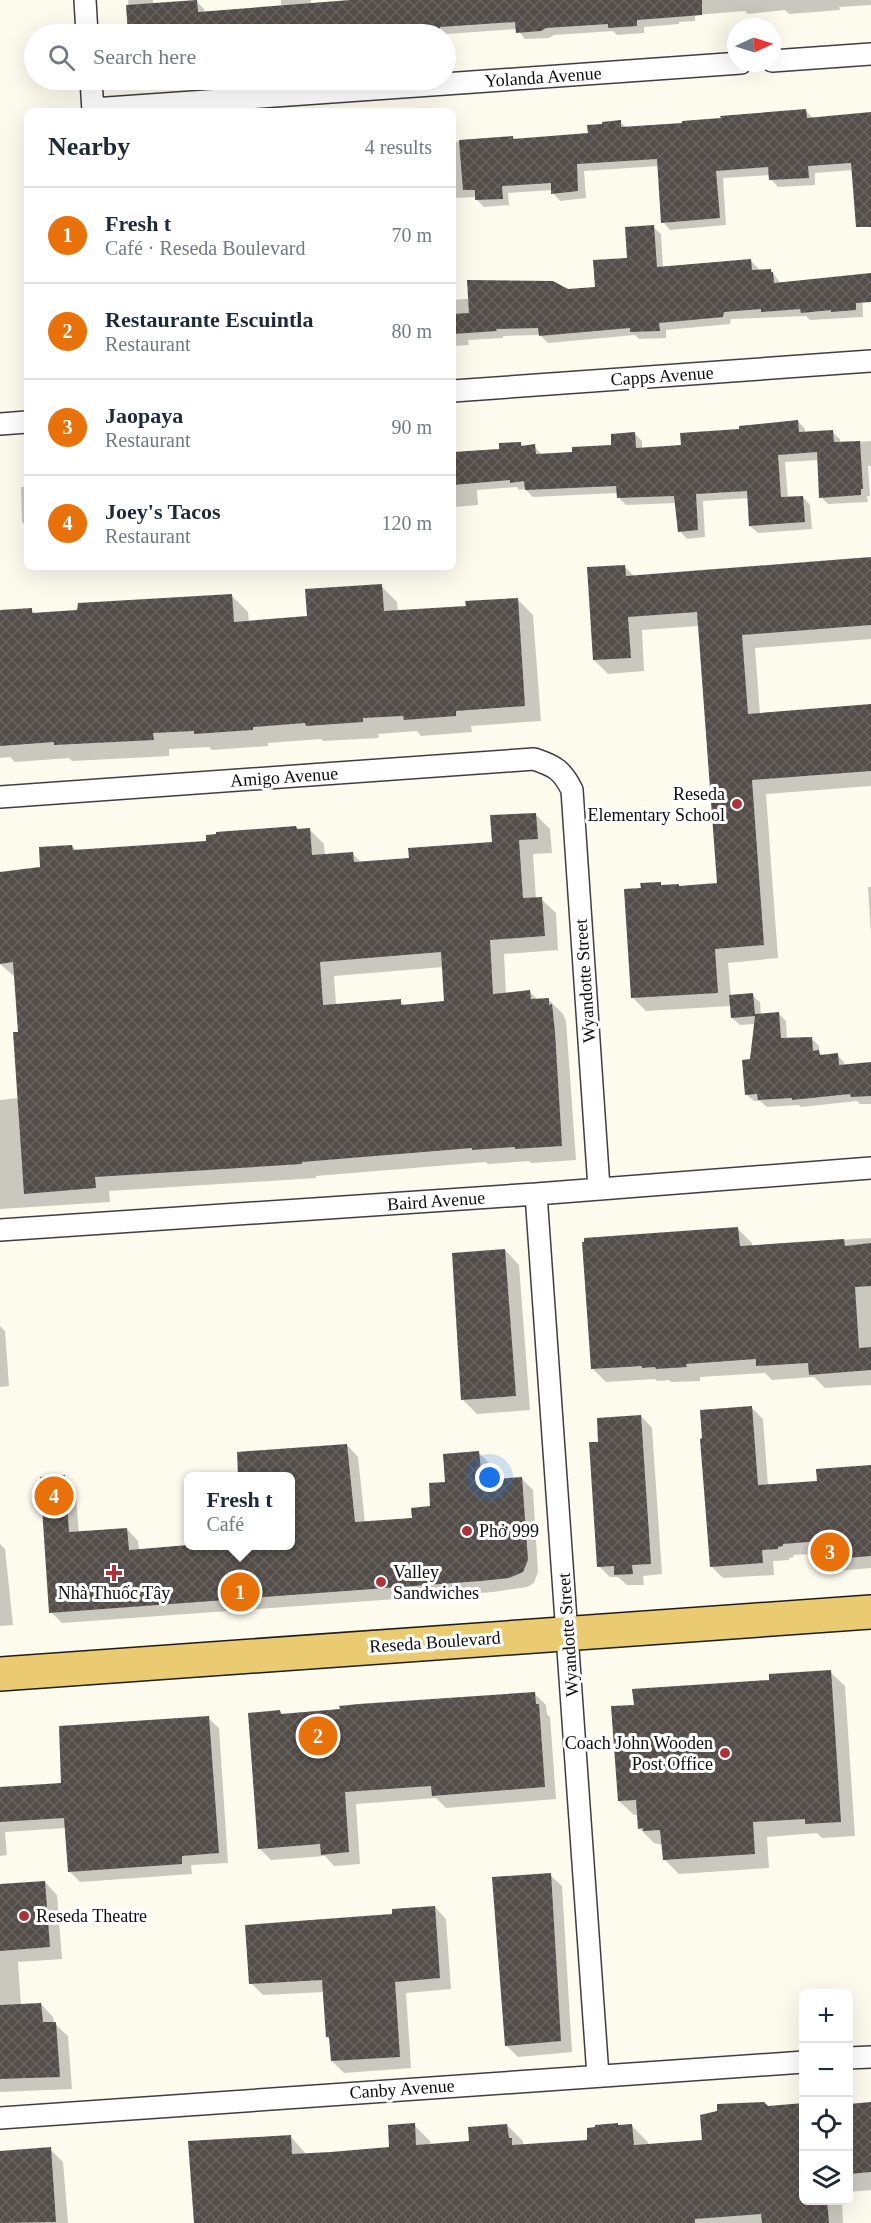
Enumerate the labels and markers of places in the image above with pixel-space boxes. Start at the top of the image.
place label: Reseda Elementary School [588,784,725,825]
marker: Reseda Elementary School [730,797,744,811]
pin: 4 [34,1474,74,1518]
place label: Phở 999 [479,1521,539,1541]
marker: Phở 999 [460,1524,474,1538]
pin: 3 [810,1530,850,1574]
place label: Valley Sandwiches [393,1562,479,1603]
marker: Nhà Thuốc Tây [107,1566,121,1580]
pin: 1 [220,1570,260,1614]
marker: Valley Sandwiches [374,1575,388,1589]
place label: Nhà Thuốc Tây [58,1583,170,1603]
pin: 2 [298,1714,338,1758]
place label: Coach John Wooden Post Office [565,1733,713,1774]
marker: Coach John Wooden Post Office [718,1746,732,1760]
place label: Reseda Theatre [36,1906,147,1926]
marker: Reseda Theatre [17,1909,31,1923]

